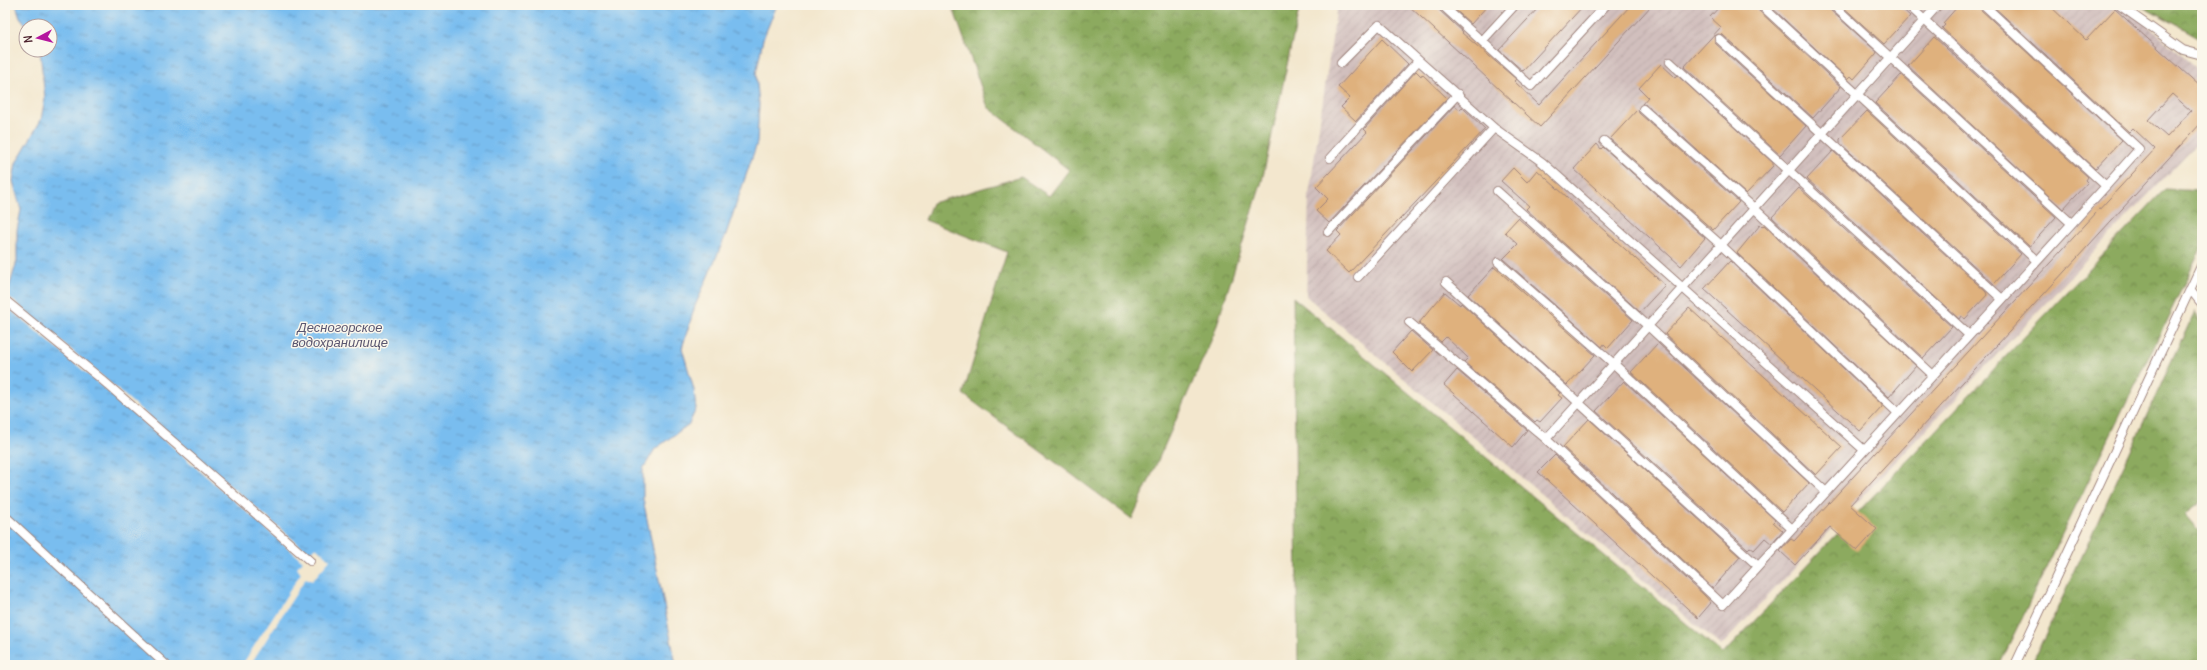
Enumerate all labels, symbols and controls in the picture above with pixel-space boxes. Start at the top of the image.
north arrow [18,18,58,58]
text: N [21,35,35,44]
water label: Десногорское водохранилище [292,319,388,351]

